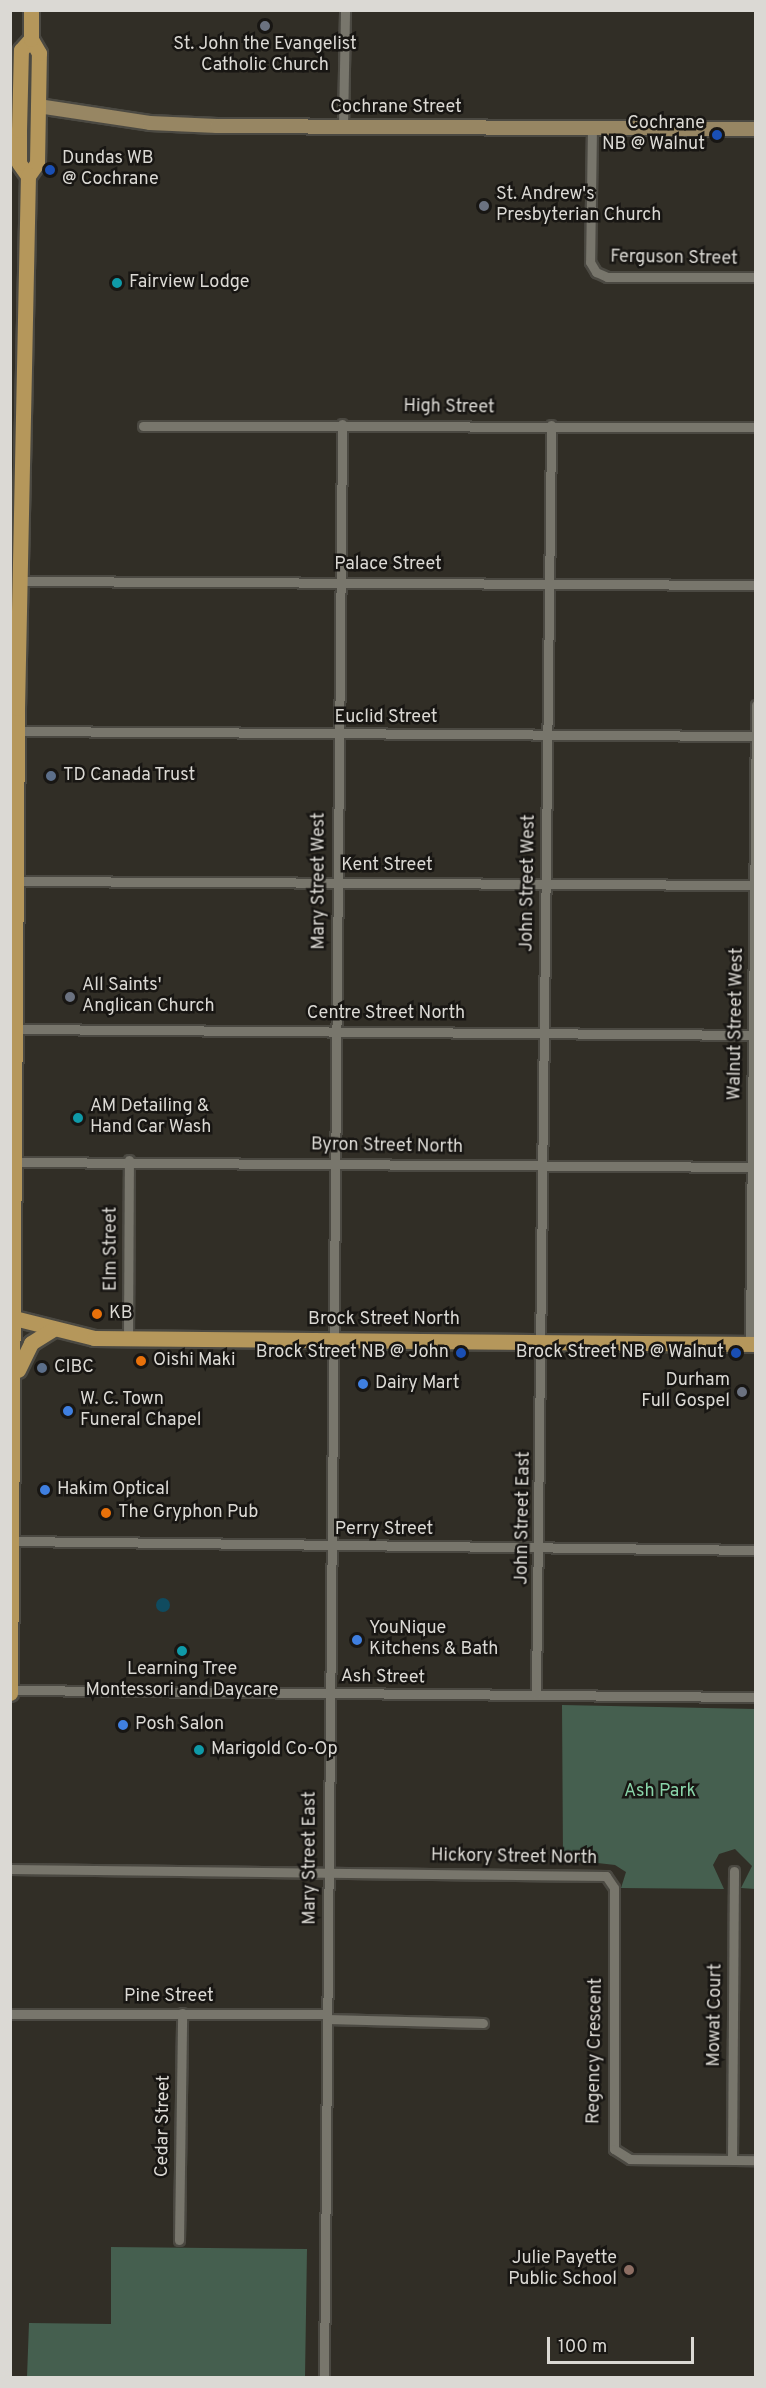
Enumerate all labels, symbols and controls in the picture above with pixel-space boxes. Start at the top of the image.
marker: St. John the Evangelist Catholic Church [258,19,272,33]
place label: St. John the Evangelist Catholic Church [173,35,357,78]
street label: Cochrane Street [330,97,462,119]
place label: Cochrane NB @ Walnut [602,114,705,156]
marker: Cochrane NB @ Walnut [710,128,724,142]
place label: Dundas WB @ Cochrane [62,149,159,192]
marker: Dundas WB @ Cochrane [43,163,57,177]
place label: St. Andrew's Presbyterian Church [496,185,661,228]
marker: St. Andrew's Presbyterian Church [477,199,491,213]
street label: Ferguson Street [610,247,738,271]
place label: Fairview Lodge [129,272,250,294]
marker: Fairview Lodge [110,276,124,290]
street label: High Street [403,396,495,420]
street label: Palace Street [334,554,442,576]
street label: Euclid Street [334,707,438,729]
place label: TD Canada Trust [63,765,196,787]
marker: TD Canada Trust [44,769,58,783]
street label: Mary Street West [309,812,331,950]
street label: John Street West [517,814,541,952]
street label: Kent Street [341,855,433,877]
street label: Walnut Street West [725,947,749,1101]
place label: All Saints' Anglican Church [82,976,215,1018]
marker: All Saints' Anglican Church [63,990,77,1004]
street label: Centre Street North [307,1003,465,1025]
place label: AM Detailing & Hand Car Wash [90,1097,212,1140]
marker: AM Detailing & Hand Car Wash [71,1111,85,1125]
street label: Byron Street North [311,1135,463,1159]
street label: Elm Street [101,1207,123,1291]
place label: KB [109,1303,133,1325]
marker: KB [90,1307,104,1321]
street label: Brock Street North [308,1309,460,1331]
place label: Brock Street NB @ John [256,1342,449,1364]
place label: Brock Street NB @ Walnut [515,1342,724,1364]
marker: Brock Street NB @ John [454,1346,468,1360]
marker: Brock Street NB @ Walnut [729,1346,743,1360]
place label: Oishi Maki [153,1350,236,1372]
marker: Oishi Maki [134,1354,148,1368]
place label: CIBC [54,1357,94,1379]
marker: CIBC [35,1361,49,1375]
place label: Durham Full Gospel [641,1371,730,1414]
place label: Dairy Mart [375,1373,460,1395]
marker: Dairy Mart [356,1377,370,1391]
marker: Durham Full Gospel [735,1385,749,1399]
place label: W. C. Town Funeral Chapel [80,1390,201,1432]
marker: W. C. Town Funeral Chapel [61,1404,75,1418]
street label: John Street East [512,1451,536,1585]
place label: Hakim Optical [57,1479,169,1501]
marker: Hakim Optical [38,1483,52,1497]
place label: The Gryphon Pub [118,1502,258,1524]
marker: The Gryphon Pub [99,1506,113,1520]
street label: Perry Street [335,1519,433,1541]
place label: YouNique Kitchens & Bath [369,1619,498,1662]
marker: YouNique Kitchens & Bath [350,1633,364,1647]
marker: Learning Tree Montessori and Daycare [175,1644,189,1658]
place label: Learning Tree Montessori and Daycare [86,1660,278,1702]
street label: Ash Street [341,1666,425,1690]
place label: Posh Salon [135,1714,224,1736]
marker: Posh Salon [116,1718,130,1732]
place label: Marigold Co-Op [211,1739,338,1761]
marker: Marigold Co-Op [192,1743,206,1757]
park label: Ash Park [624,1781,696,1803]
street label: Mary Street East [300,1791,322,1925]
street label: Hickory Street North [431,1846,597,1870]
street label: Mowat Court [704,1963,728,2067]
street label: Regency Crescent [584,1978,608,2124]
street label: Pine Street [124,1986,214,2008]
street label: Cedar Street [152,2075,176,2177]
place label: Julie Payette Public School [508,2249,617,2292]
marker: Julie Payette Public School [622,2263,636,2277]
scale bar [550,2325,697,2363]
text: 100 m [558,2336,607,2359]

